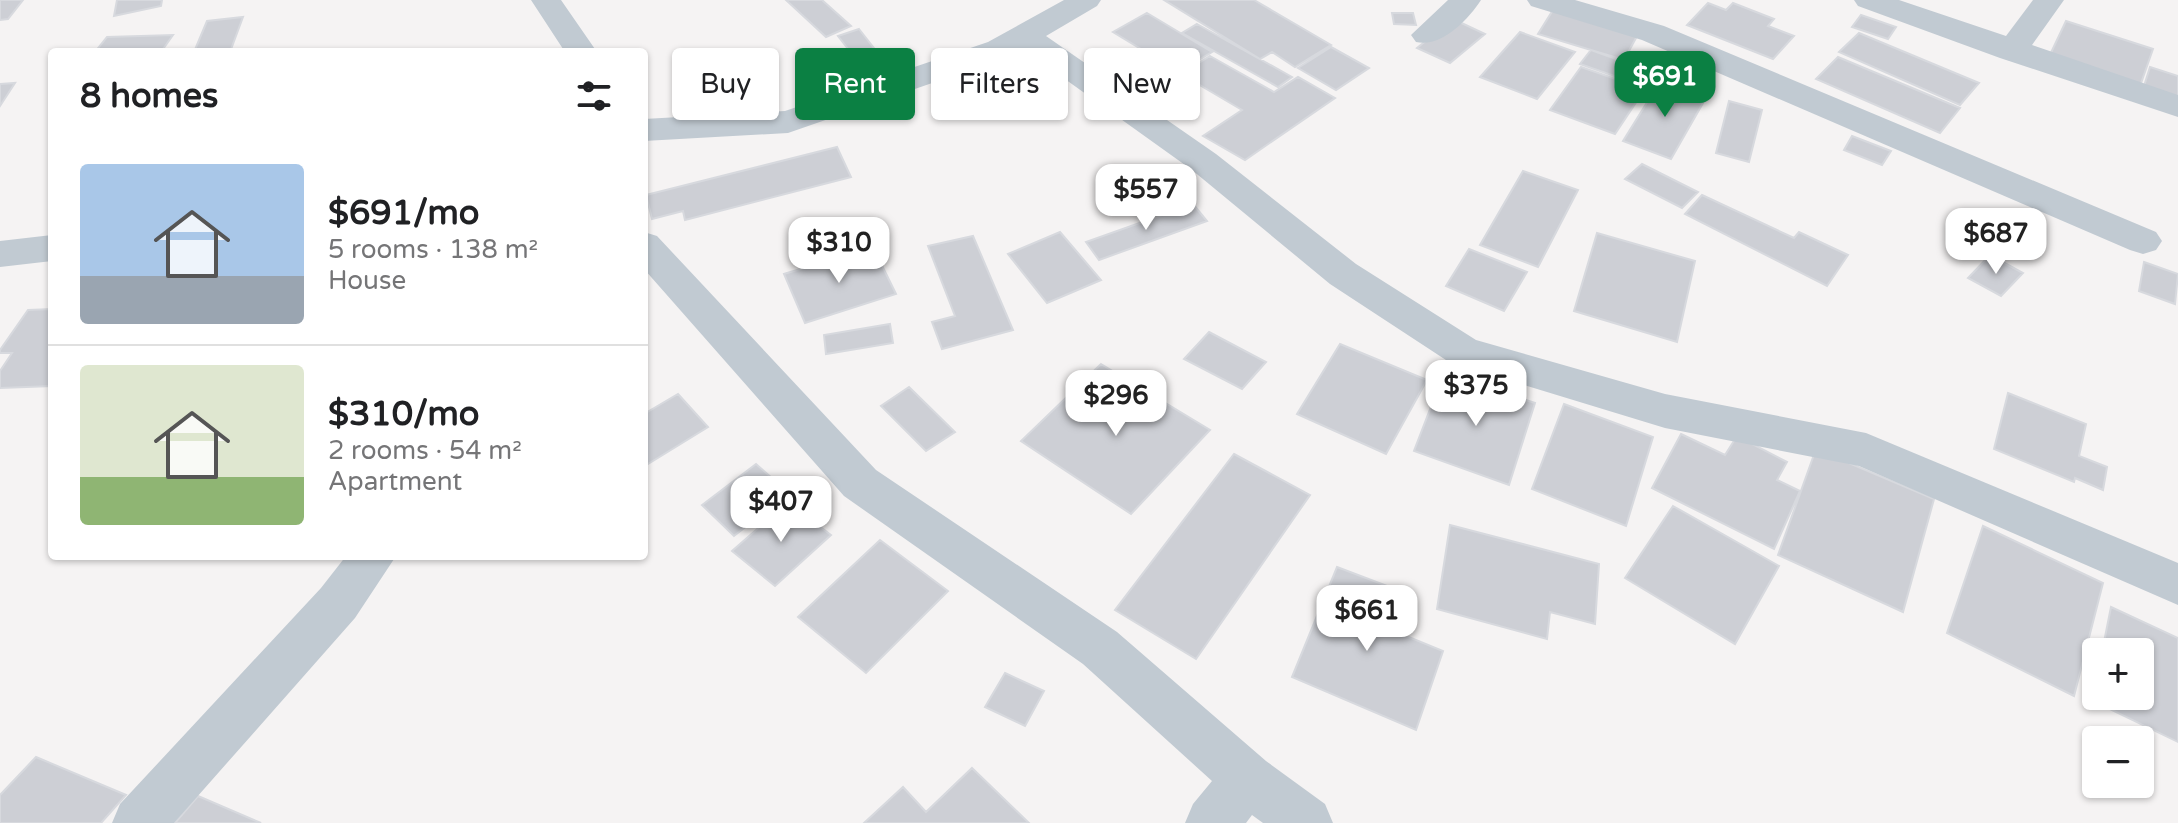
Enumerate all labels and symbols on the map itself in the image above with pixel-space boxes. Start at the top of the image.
pin: $691 [1618,51,1712,119]
pin: $557 [1099,164,1193,232]
pin: $687 [1949,208,2043,276]
pin: $310 [792,217,886,285]
pin: $375 [1429,360,1523,428]
pin: $296 [1069,370,1163,438]
pin: $407 [734,476,828,544]
pin: $661 [1320,585,1414,653]

